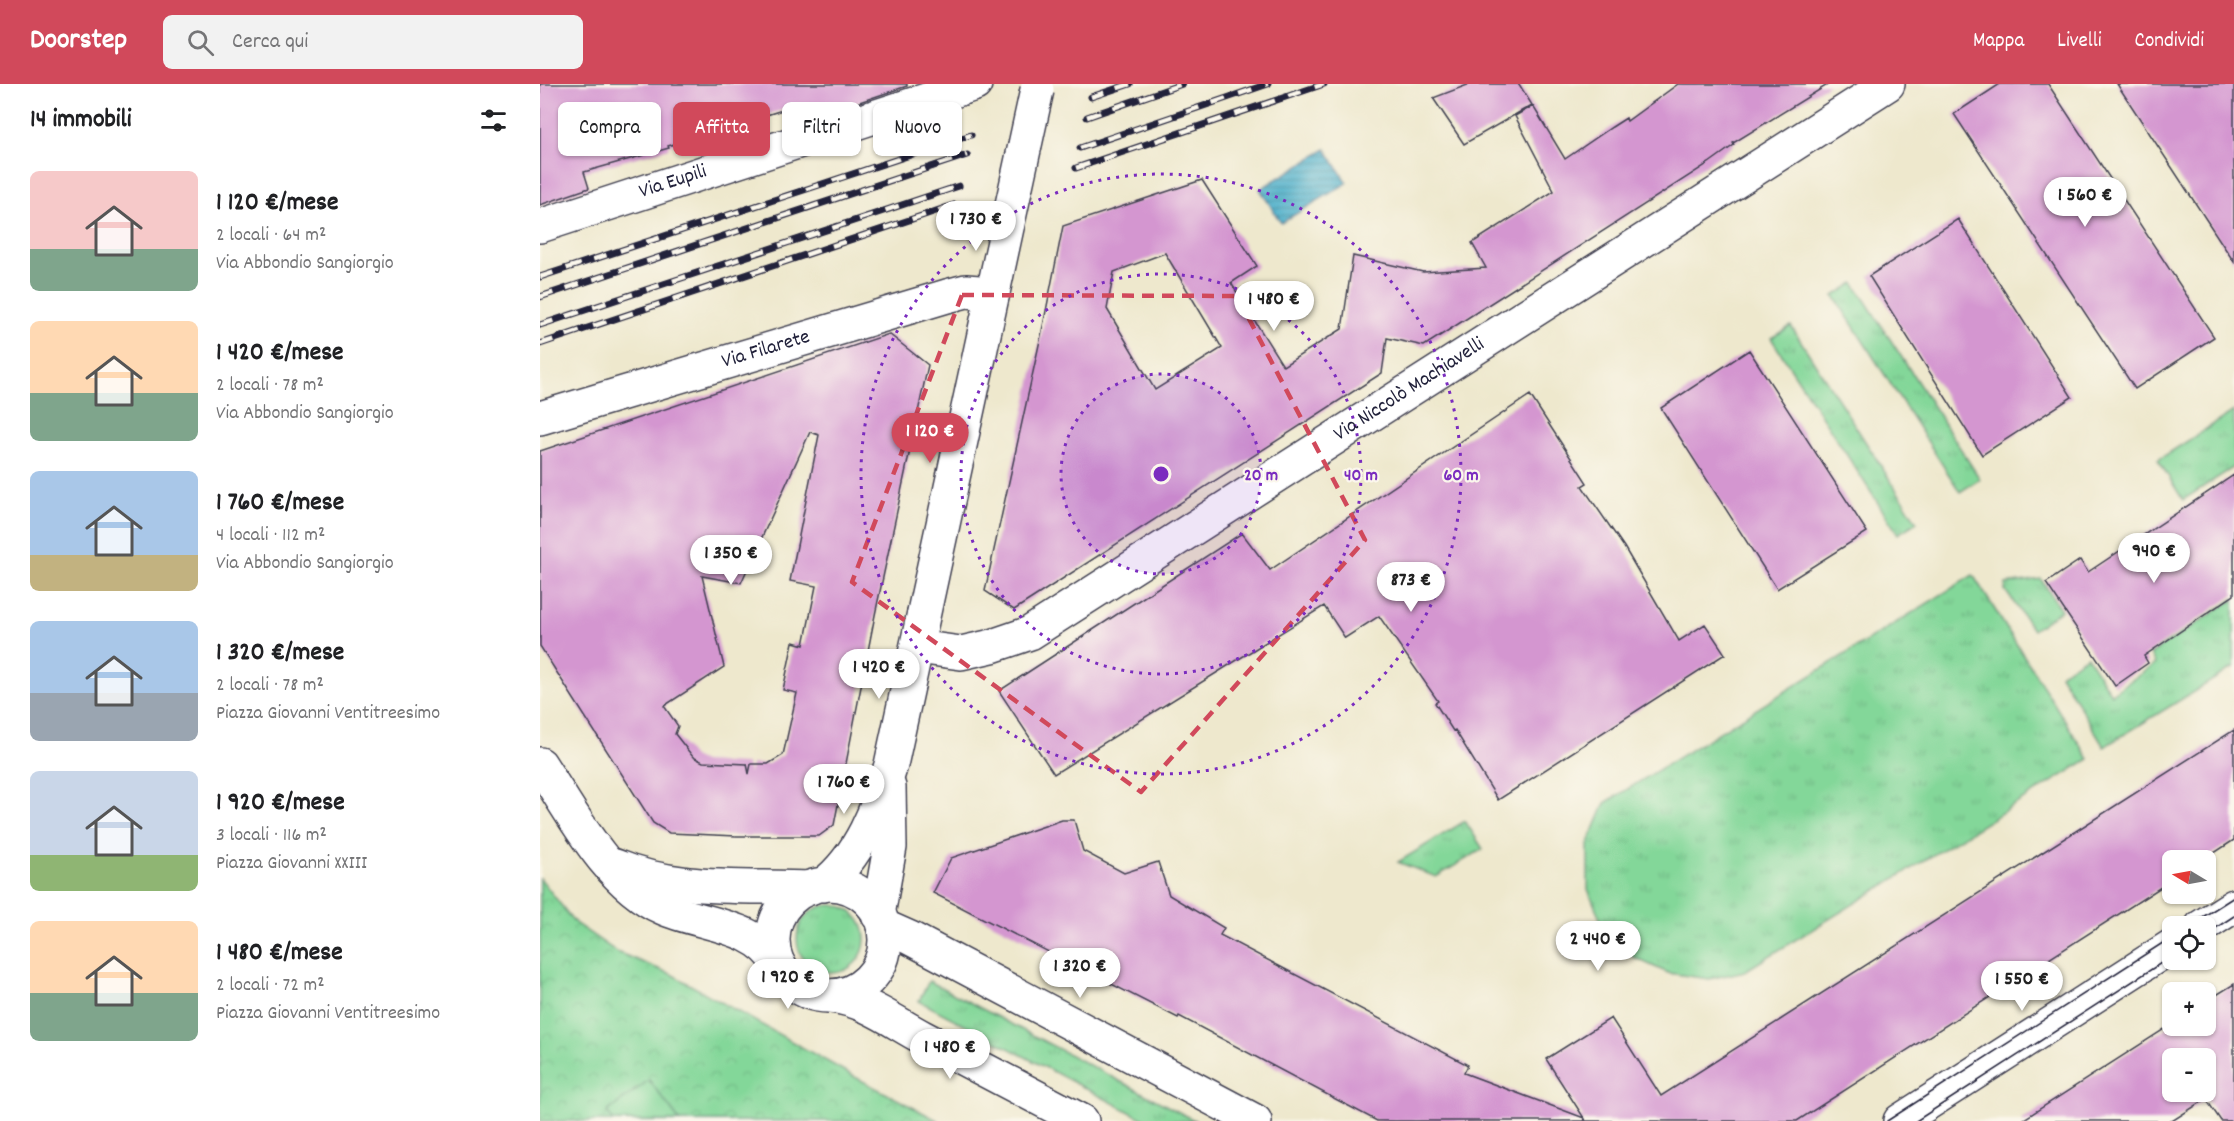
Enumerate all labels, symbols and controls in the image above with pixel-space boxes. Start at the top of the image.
search box [163,15,583,69]
text: Doorstep [30,22,127,62]
icon: search [184,26,217,59]
text: Cerca qui [232,27,308,58]
text: Mappa [1973,27,2024,57]
text: Livelli [2057,27,2102,57]
text: Condividi [2135,27,2204,57]
text: 14 immobili [30,102,131,139]
chip: Compra [558,102,661,156]
chip: Affitta [673,102,770,156]
chip: Filtri [782,102,861,156]
chip: Nuovo [873,102,962,156]
icon: filters [477,104,510,137]
street label: Via Eupili [635,157,711,208]
pin: 1 560 € [2030,177,2140,228]
text: 1 560 € [2058,182,2112,210]
text: 1 120 €/mese [216,185,338,222]
icon: home [78,195,150,267]
pin: 1 730 € [921,201,1031,252]
text: 1 730 € [950,206,1002,234]
text: 2 locali · 64 m² [216,222,326,250]
text: Via Abbondio Sangiorgio [216,250,394,278]
pin: 1 480 € [1219,281,1329,332]
text: 1 480 € [1248,286,1300,314]
street label: Via Filarete [718,323,814,378]
street label: Via Niccolò Machiavelli [1328,330,1491,450]
text: 1 420 €/mese [216,335,344,372]
icon: home [78,345,150,417]
text: 2 locali · 78 m² [216,372,324,400]
text: Via Abbondio Sangiorgio [216,400,394,428]
pin: 1 120 € [875,413,985,464]
text: 1 120 € [906,418,954,446]
centre of rings [1151,464,1171,484]
text: 20 m [1244,464,1278,489]
text: 40 m [1344,464,1378,489]
text: 60 m [1443,464,1479,489]
text: 1 760 €/mese [216,485,344,522]
icon: home [78,495,150,567]
text: 4 locali · 112 m² [216,522,325,550]
pin: 940 € [2112,533,2196,584]
pin: 1 350 € [676,535,786,586]
text: 940 € [2132,538,2176,566]
text: 1 350 € [704,540,758,568]
text: Via Abbondio Sangiorgio [216,550,394,578]
pin: 873 € [1369,562,1453,613]
text: 873 € [1391,567,1431,595]
text: 1 320 €/mese [216,635,344,672]
icon: home [78,645,150,717]
pin: 1 420 € [824,649,934,700]
text: 1 420 € [853,654,905,682]
text: 2 locali · 78 m² [216,672,324,700]
text: Piazza Giovanni Ventitreesimo [216,700,440,728]
pin: 1 760 € [789,764,899,815]
text: 1 760 € [817,769,871,797]
text: 1 920 €/mese [216,785,345,822]
icon: home [78,795,150,867]
text: 3 locali · 116 m² [216,822,327,850]
text: Piazza Giovanni XXIII [216,850,367,878]
north arrow [2162,850,2216,904]
map controls [2162,850,2216,1102]
button: locate [2162,916,2216,970]
pin: 2 440 € [1543,921,1653,972]
text: 2 440 € [1570,926,1626,954]
text: 1 480 €/mese [216,935,343,972]
icon: home [78,945,150,1017]
pin: 1 320 € [1025,948,1135,999]
text: 1 320 € [1053,953,1107,981]
pin: 1 920 € [733,959,843,1010]
pin: 1 550 € [1967,961,2077,1012]
text: 1 920 € [761,964,815,992]
text: 1 550 € [1995,966,2049,994]
text: 2 locali · 72 m² [216,972,325,1000]
button: + [2162,982,2216,1036]
text: Piazza Giovanni Ventitreesimo [216,1000,440,1028]
pin: 1 480 € [895,1029,1005,1080]
text: 1 480 € [924,1034,976,1062]
button: − [2162,1048,2216,1102]

